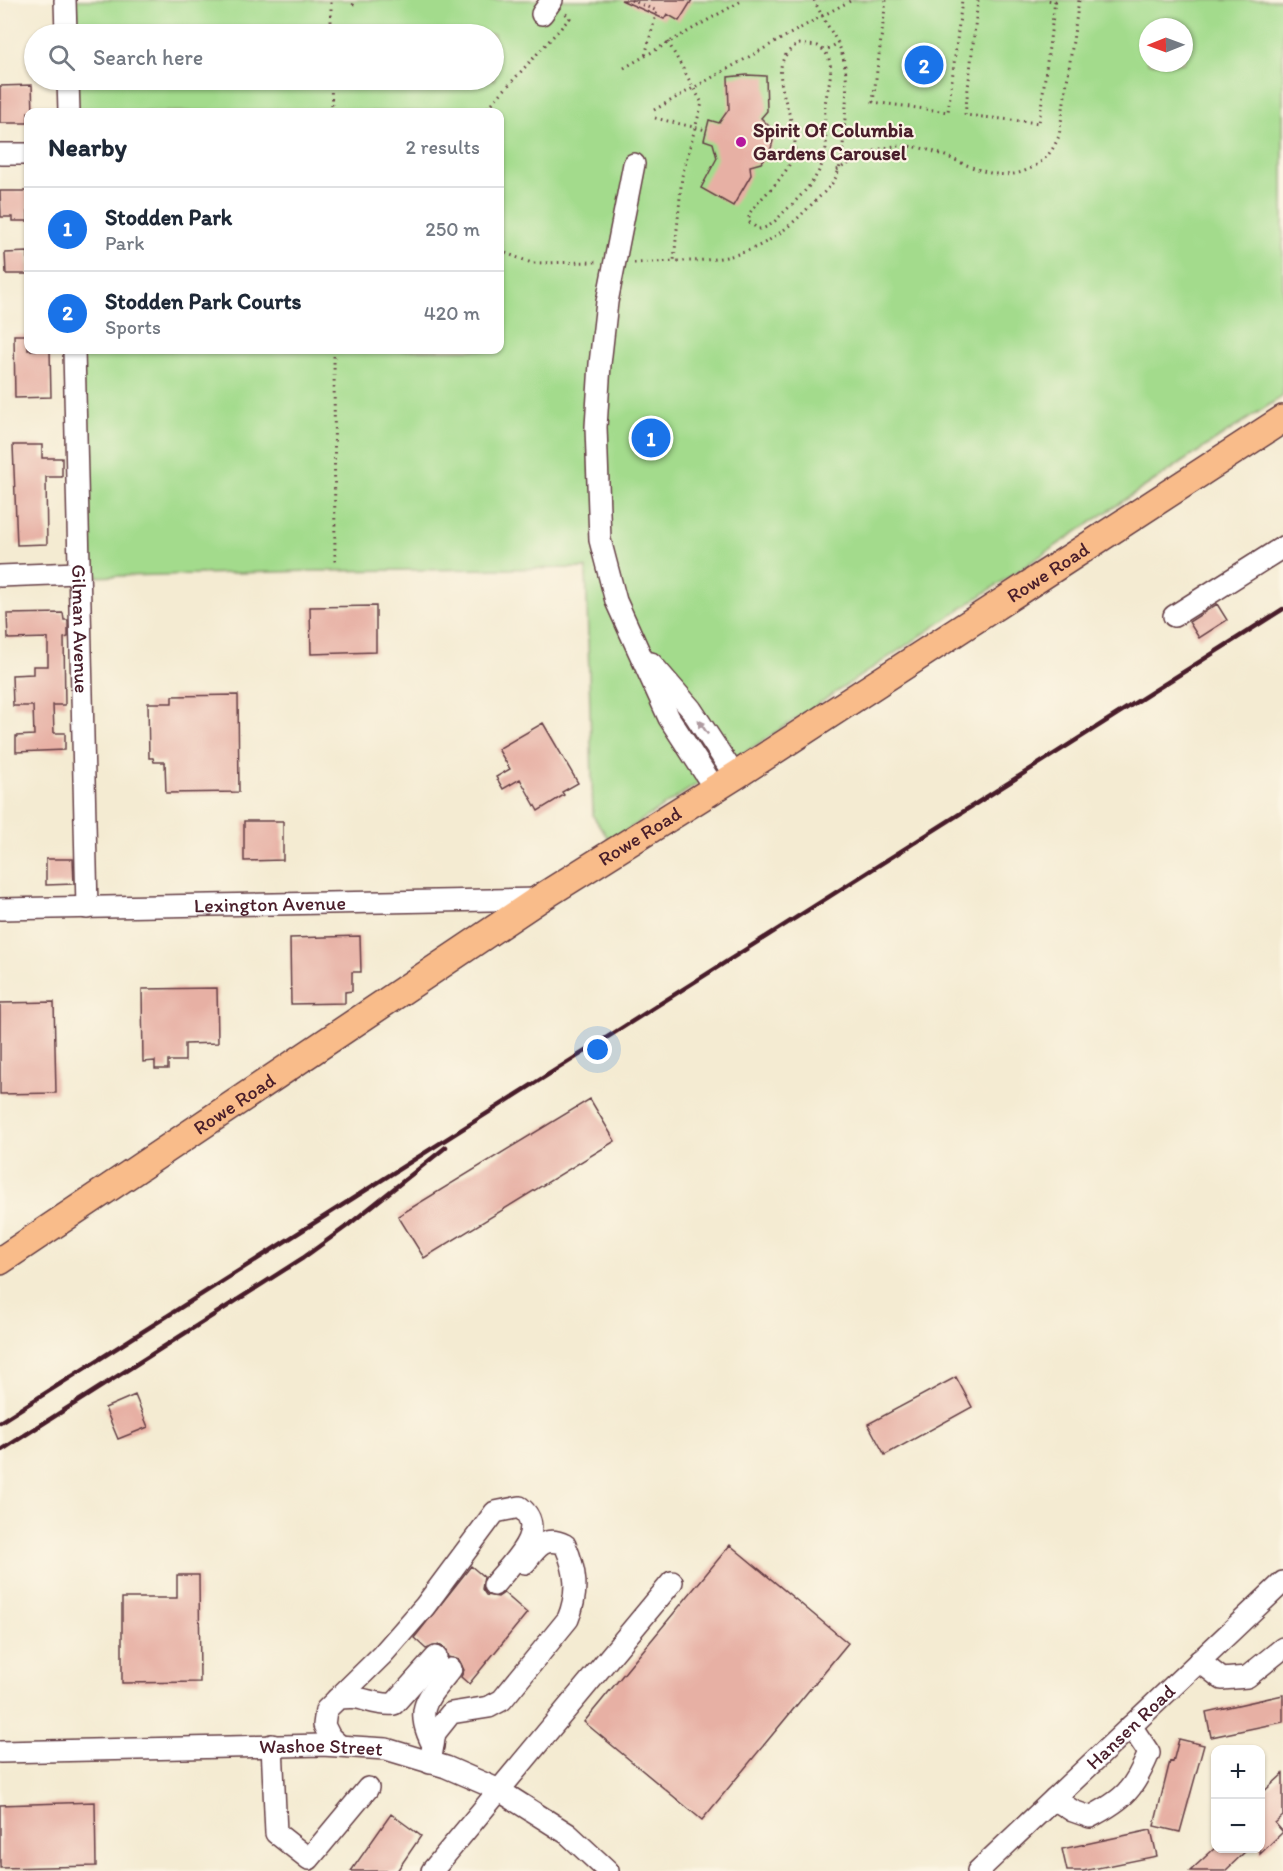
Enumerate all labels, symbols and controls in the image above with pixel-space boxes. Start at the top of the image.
north arrow [1139,18,1193,72]
search box [24,24,504,90]
icon: search [45,41,78,74]
pin: 2 [904,42,944,88]
text: Search here [93,44,203,71]
place label: Spirit Of Columbia Gardens Carousel [753,118,914,165]
text: Nearby [48,131,127,163]
text: 2 results [406,135,480,159]
marker: Spirit Of Columbia Gardens Carousel [734,135,748,149]
text: Stodden Park [105,204,232,231]
text: 1 [63,217,72,241]
text: 250 m [425,217,480,241]
text: Park [105,231,144,255]
text: Stodden Park Courts [105,288,301,315]
text: 2 [62,301,73,325]
text: 420 m [424,301,480,325]
text: Sports [105,315,161,339]
pin: 1 [632,416,670,460]
street label: Rowe Road [1002,536,1094,608]
street label: Gilman Avenue [67,564,94,694]
one-way arrow [698,719,709,735]
street label: Rowe Road [594,801,686,871]
street label: Lexington Avenue [194,891,346,917]
your location [583,1035,612,1064]
street label: Rowe Road [189,1068,280,1140]
street label: Hansen Road [1081,1679,1180,1774]
street label: Washoe Street [259,1733,384,1761]
map controls [1211,1745,1265,1853]
button: + [1211,1745,1265,1799]
button: − [1211,1799,1265,1853]

